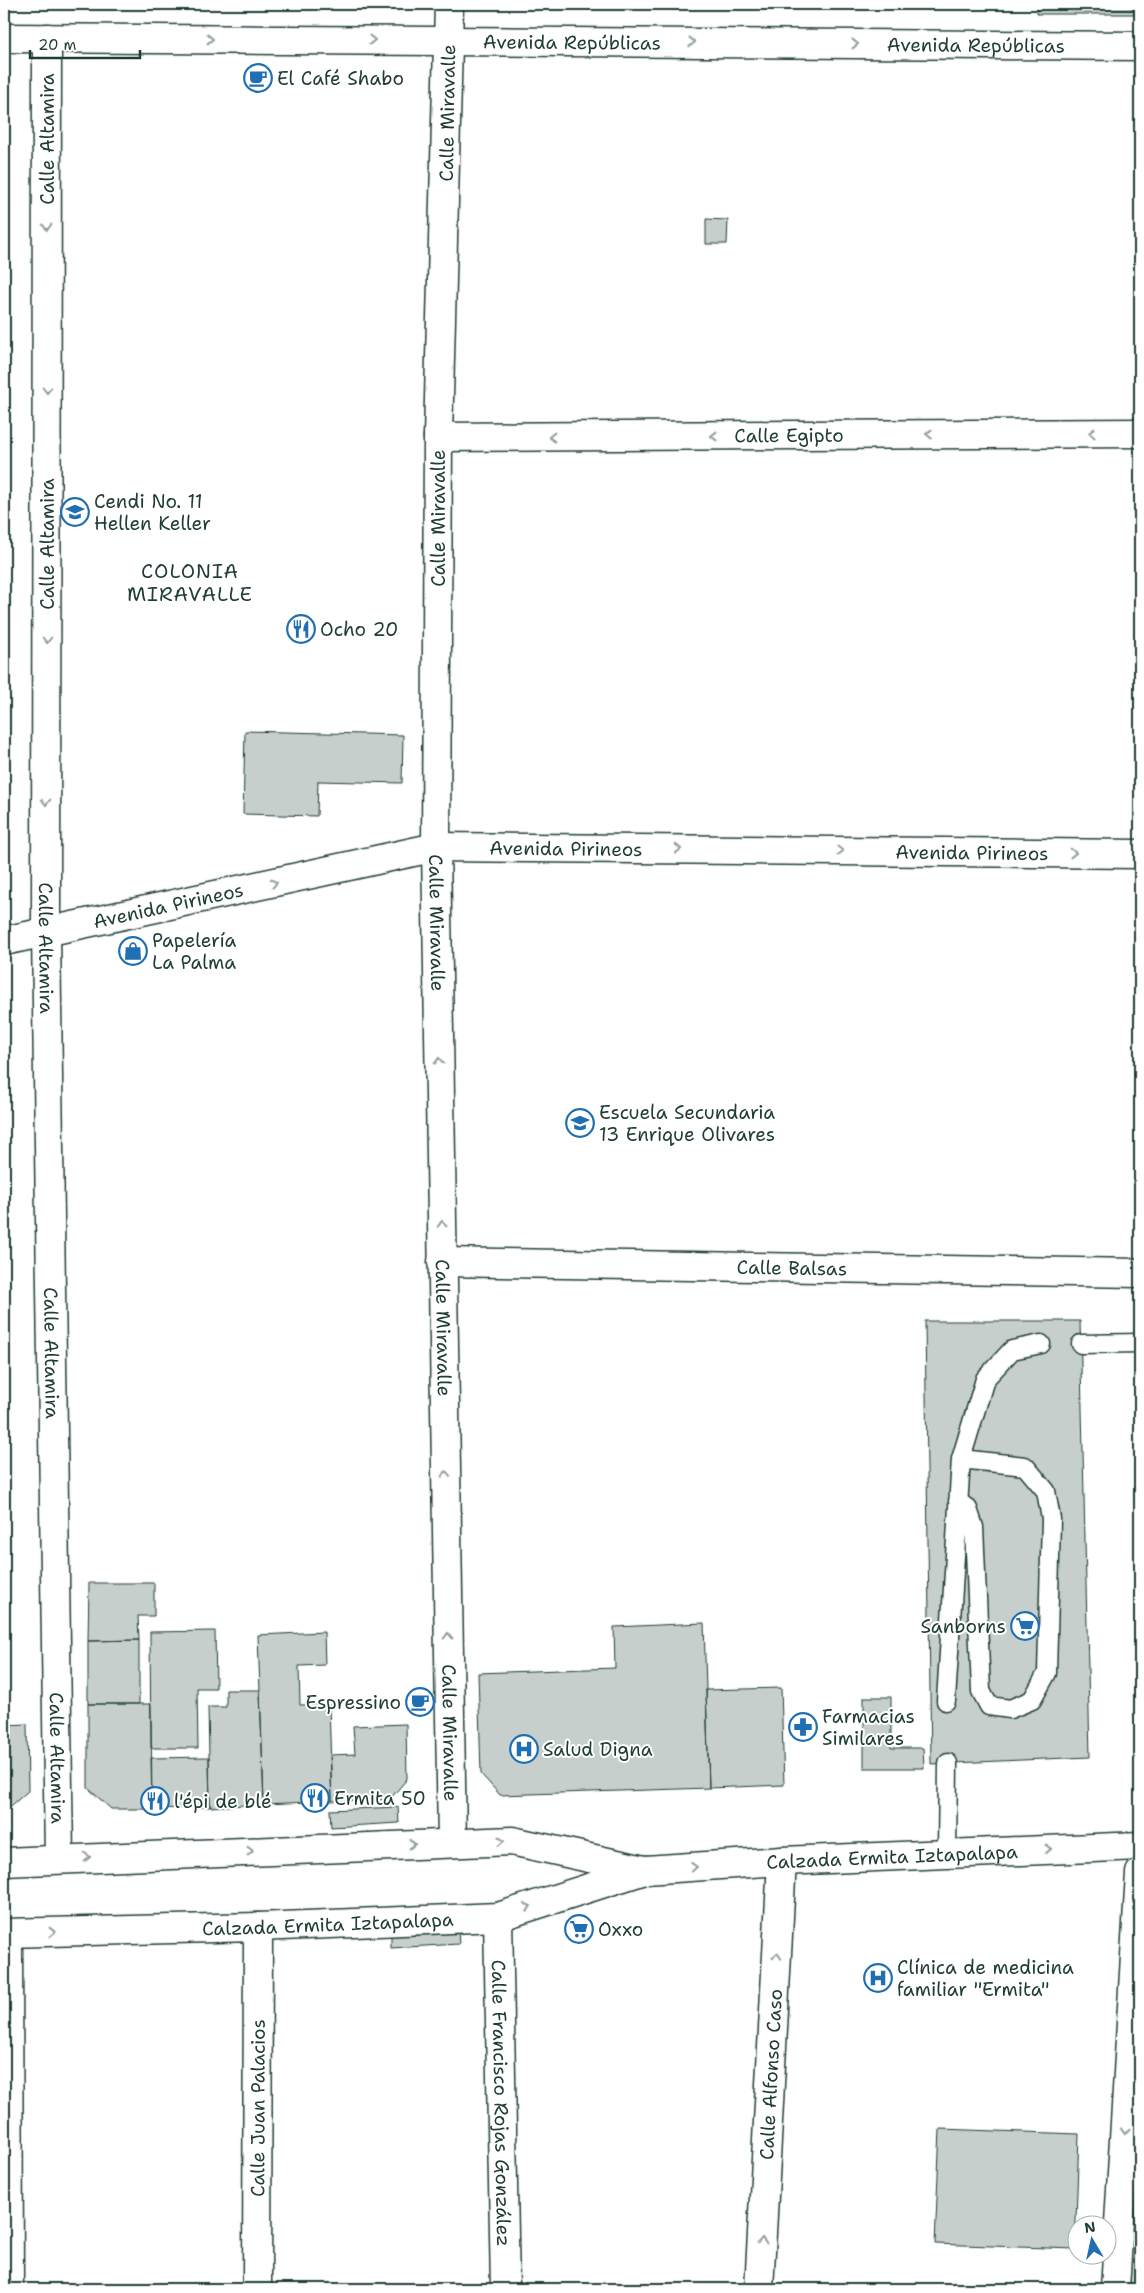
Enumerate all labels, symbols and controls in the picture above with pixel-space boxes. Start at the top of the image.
scale bar [30,28,140,60]
street label: Avenida Repúblicas [483,29,661,56]
street label: Avenida Repúblicas [887,32,1065,58]
one-way arrow [206,34,214,44]
text: 20 m [38,35,77,55]
one-way arrow [369,35,377,45]
one-way arrow [689,37,697,47]
one-way arrow [851,38,859,49]
street label: Calle Miravalle [434,44,461,182]
cafe icon: El Café Shabo [243,63,273,93]
place label: El Café Shabo [277,66,404,91]
street label: Calle Altamira [35,73,60,205]
one-way arrow [42,224,52,231]
one-way arrow [42,386,52,394]
street label: Calle Egipto [734,423,844,448]
one-way arrow [1087,428,1095,438]
one-way arrow [925,429,932,439]
one-way arrow [710,430,718,441]
one-way arrow [547,432,555,442]
street label: Calle Miravalle [426,449,451,587]
street label: Calle Altamira [35,478,60,610]
place label: Cendi No. 11 Hellen Keller [94,489,211,536]
school or university icon: Cendi No. 11 Hellen Keller [60,497,90,527]
district label: COLONIA MIRAVALLE [127,558,253,607]
restaurant icon: Ocho 20 [286,614,316,644]
place label: Ocho 20 [320,617,398,642]
one-way arrow [41,636,52,644]
one-way arrow [41,798,51,806]
street label: Avenida Pirineos [489,836,643,862]
street label: Avenida Pirineos [895,840,1049,866]
one-way arrow [674,844,682,854]
one-way arrow [836,846,844,856]
one-way arrow [1069,848,1077,858]
street label: Calle Miravalle [423,854,450,992]
street label: Avenida Pirineos [91,877,246,934]
one-way arrow [269,878,278,888]
street label: Calle Altamira [33,882,59,1014]
place label: Papelería La Palma [152,928,237,975]
shop icon: Papelería La Palma [118,936,148,966]
one-way arrow [434,1057,445,1065]
place label: Escuela Secundaria 13 Enrique Olivares [599,1100,775,1147]
school or university icon: Escuela Secundaria 13 Enrique Olivares [565,1108,595,1138]
one-way arrow [437,1220,447,1228]
street label: Calle Balsas [736,1255,847,1281]
street label: Calle Miravalle [430,1259,457,1397]
street label: Calle Altamira [38,1287,65,1419]
one-way arrow [441,1470,451,1478]
supermarket icon: Sanborns [1010,1611,1040,1641]
place label: Sanborns [921,1614,1006,1639]
one-way arrow [443,1632,454,1640]
street label: Calle Miravalle [436,1664,463,1802]
cafe icon: Espressino [405,1687,435,1717]
place label: Espressino [305,1690,401,1715]
street label: Calle Altamira [44,1692,71,1824]
place label: Farmacias Similares [822,1704,915,1751]
pharmacy icon: Farmacias Similares [788,1712,818,1742]
hospital icon: Salud Digna [509,1734,539,1764]
place label: Salud Digna [543,1737,653,1762]
restaurant icon: Ermita 50 [300,1783,330,1813]
restaurant icon: l'épi de blé [140,1786,170,1816]
place label: Ermita 50 [334,1786,426,1811]
place label: l'épi de blé [174,1789,272,1814]
one-way arrow [497,1836,505,1847]
one-way arrow [408,1839,416,1850]
street label: Calzada Ermita Iztapalapa [765,1839,1018,1875]
one-way arrow [1045,1844,1053,1855]
one-way arrow [246,1846,254,1856]
one-way arrow [84,1852,92,1863]
one-way arrow [690,1861,698,1872]
one-way arrow [524,1903,532,1913]
street label: Calzada Ermita Iztapalapa [202,1907,454,1941]
supermarket icon: Oxxo [564,1914,594,1944]
place label: Oxxo [598,1917,643,1942]
one-way arrow [49,1927,57,1937]
one-way arrow [771,1952,782,1960]
place label: Clínica de medicina familiar "Ermita" [897,1955,1074,2002]
street label: Calle Francisco Rojas González [486,1959,516,2247]
hospital icon: Clínica de medicina familiar "Ermita" [863,1963,893,1993]
street label: Calle Alfonso Caso [754,1988,788,2160]
street label: Calle Juan Palacios [245,2019,271,2197]
one-way arrow [1119,2128,1130,2136]
north arrow [1066,2216,1116,2266]
text: N [1083,2217,1097,2237]
one-way arrow [756,2236,767,2244]

